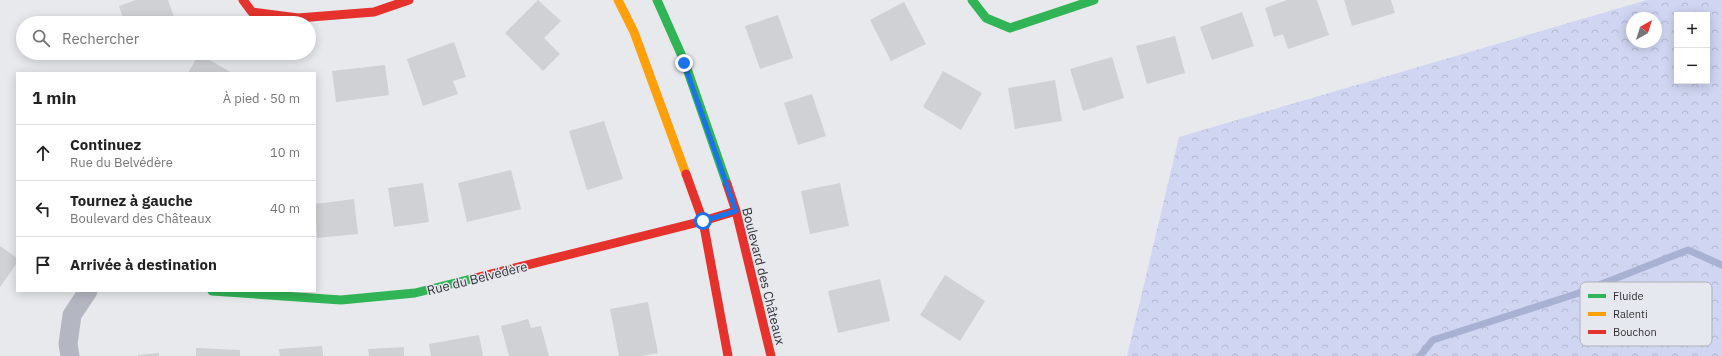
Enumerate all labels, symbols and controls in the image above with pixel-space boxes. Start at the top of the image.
north arrow [1626,12,1662,48]
map controls [1674,12,1710,84]
button: + [1674,12,1710,48]
search box [16,16,316,60]
icon: search [30,27,52,49]
text: Rechercher [62,29,139,48]
button: − [1674,48,1710,84]
route end [675,54,693,72]
text: 1 min [32,87,76,109]
text: À pied · 50 m [223,90,300,107]
text: Continuez [70,135,141,154]
icon: ahead [32,142,54,164]
text: 10 m [270,144,300,161]
text: Rue du Belvédère [70,154,173,171]
text: Tournez à gauche [70,191,193,210]
icon: left [32,198,54,220]
text: 40 m [270,200,300,217]
street label: Boulevard des Châteaux [738,206,789,347]
text: Boulevard des Châteaux [70,210,211,227]
route start [694,212,712,230]
icon: arrive [32,254,54,276]
text: Arrivée à destination [70,255,217,274]
street label: Rue du Belvédère [425,258,529,299]
legend [1580,282,1712,346]
text: Fluide [1613,289,1644,303]
text: Ralenti [1613,307,1648,321]
text: Bouchon [1613,325,1657,339]

